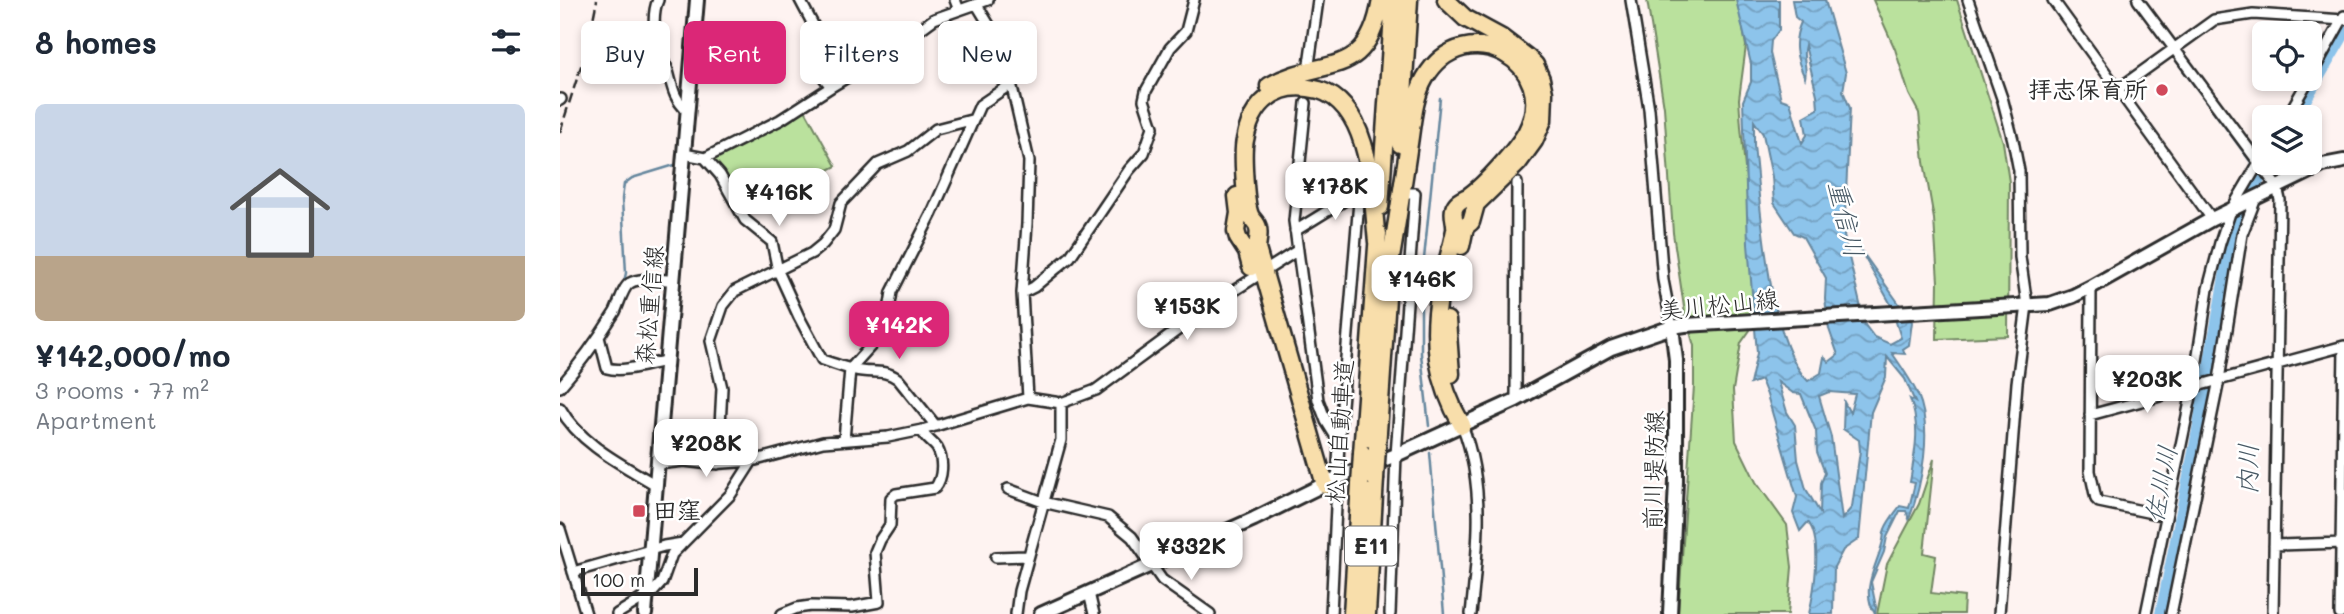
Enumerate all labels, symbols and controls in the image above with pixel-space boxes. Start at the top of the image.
chip: Buy [581,21,670,84]
chip: Rent [684,21,786,84]
chip: Filters [800,21,924,84]
chip: New [938,21,1037,84]
map controls [2252,21,2322,175]
button: locate [2252,21,2322,91]
text: 8 homes [35,22,157,62]
icon: filters [487,23,525,61]
place label: 拝志保育所 [2028,73,2148,104]
marker: 拝志保育所 [2154,82,2170,98]
button: layers [2252,105,2322,175]
icon: home [217,150,343,276]
pin: ¥178K [1286,162,1384,222]
pin: ¥416K [730,168,828,228]
text: ¥178K [1301,170,1369,200]
text: ¥416K [745,176,813,206]
water label: 重信川 [1822,177,1872,261]
street label: 森松重信線 [628,244,669,366]
pin: ¥146K [1373,256,1471,315]
text: ¥146K [1388,263,1456,293]
pin: ¥153K [1138,282,1236,342]
street label: 美川松山線 [1658,282,1780,325]
text: ¥153K [1153,290,1221,320]
pin: ¥142K [850,302,948,361]
text: ¥142K [865,309,933,339]
text: ¥142,000/mo [35,335,230,375]
pin: ¥203K [2098,356,2196,415]
street label: 松山自動車道 [1318,358,1359,504]
text: ¥203K [2111,363,2183,393]
text: 3 rooms · 77 m² [35,375,209,405]
text: Apartment [35,405,157,435]
street label: 前川堤防線 [1636,410,1669,530]
pin: ¥208K [657,420,755,479]
text: ¥208K [670,427,742,457]
water label: 佐川川 [2136,442,2184,525]
water label: 内川 [2230,443,2264,495]
place label: 田窪 [653,494,701,525]
marker: 田窪 [631,503,647,519]
pin: ¥332K [1142,522,1240,582]
road number: E11 [1345,526,1397,566]
text: ¥332K [1156,530,1226,560]
scale bar [581,565,698,597]
text: 100 m [592,567,645,592]

